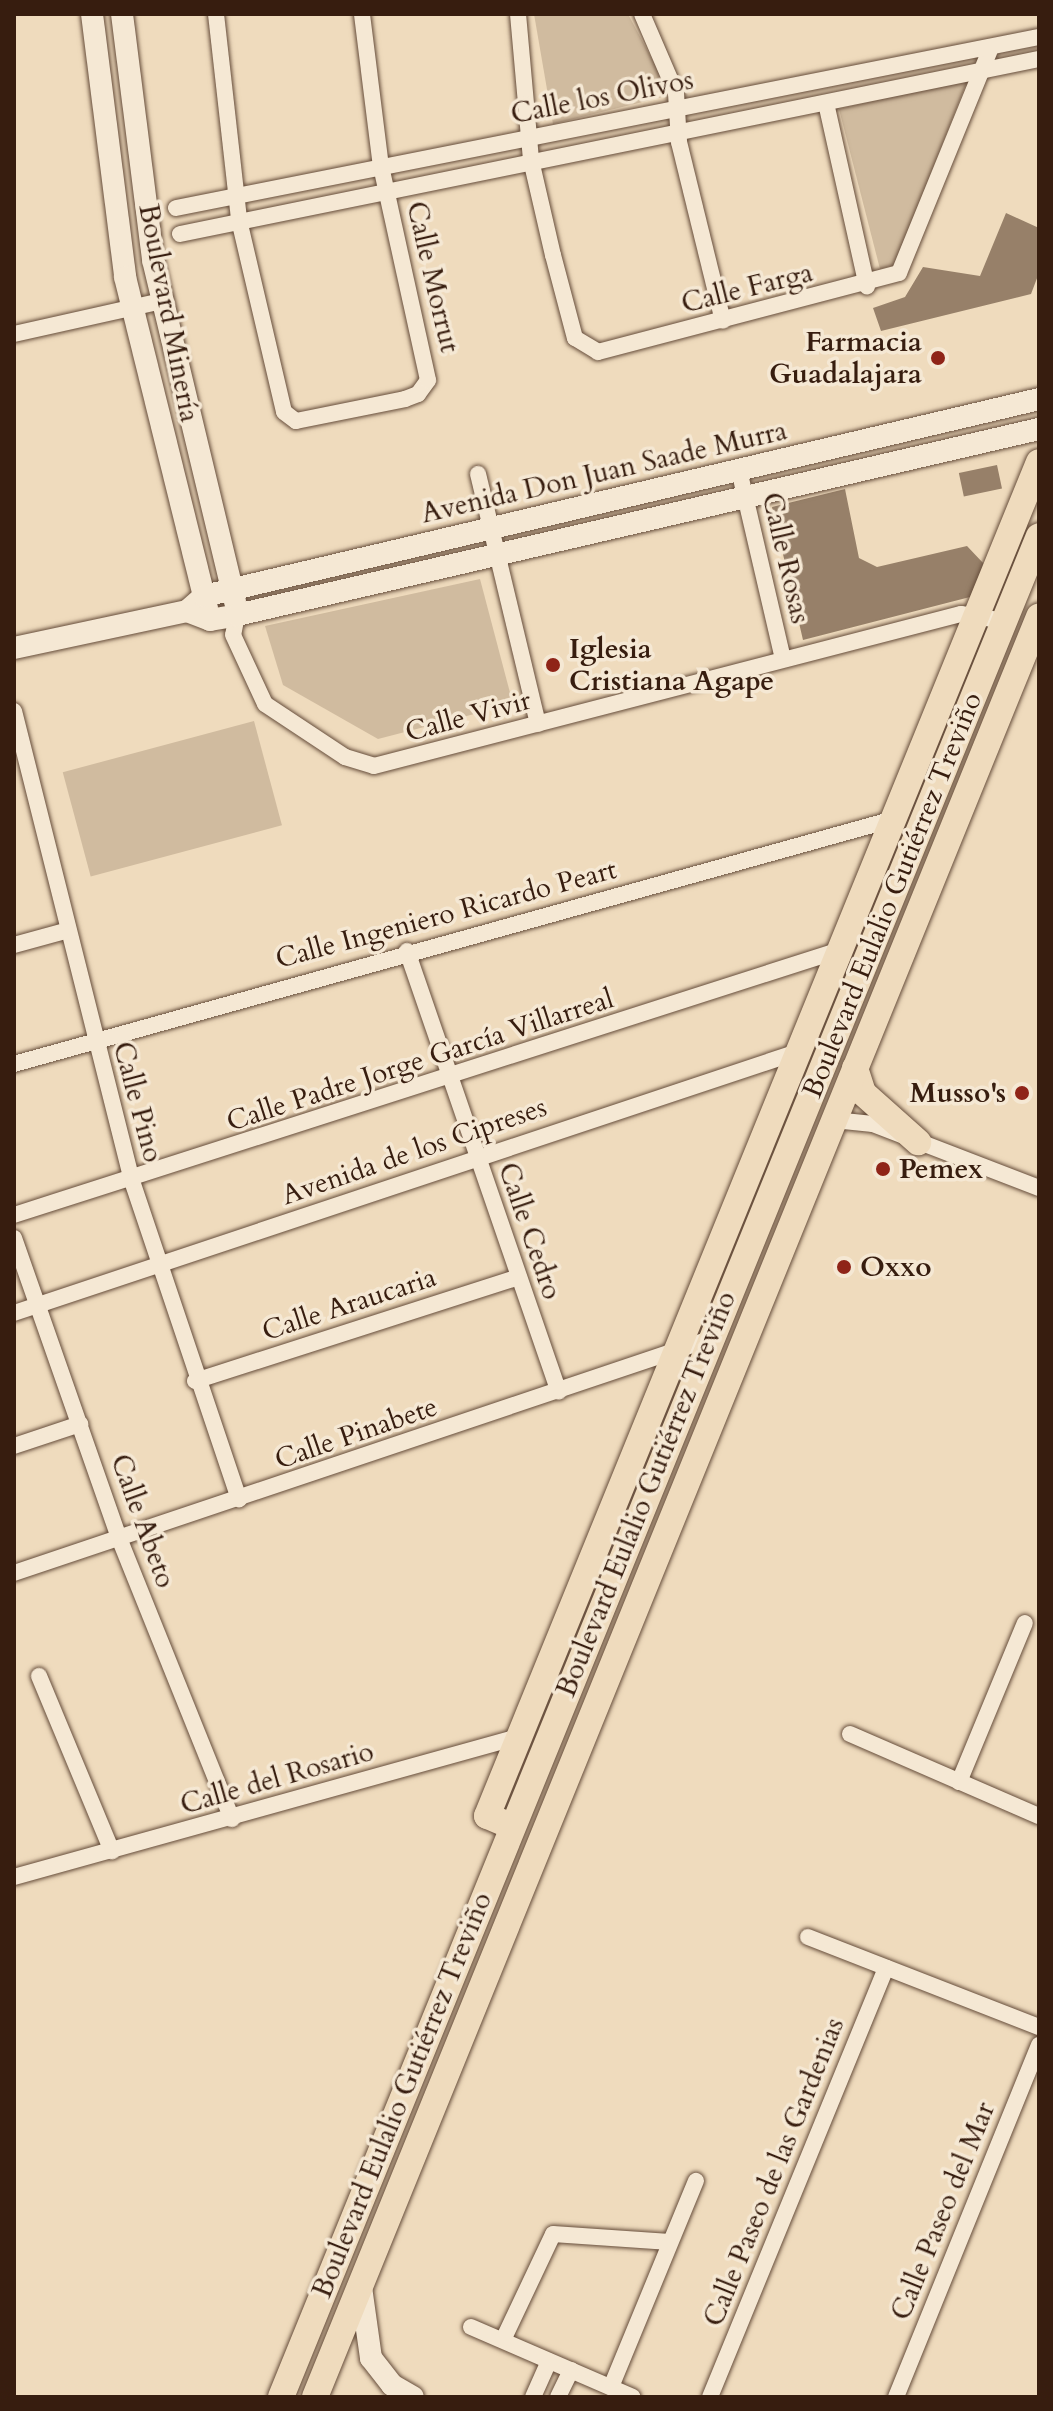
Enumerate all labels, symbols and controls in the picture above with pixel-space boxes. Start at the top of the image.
street label: Calle los Olivos [508,63,696,131]
street label: Calle Morrut [399,198,467,356]
street label: Boulevard Minería [131,201,207,425]
street label: Calle Farga [678,255,816,321]
place label: Farmacia Guadalajara [769,325,922,391]
marker: Farmacia Guadalajara [929,349,947,367]
street label: Avenida Don Juan Saade Murra [418,414,790,530]
street label: Calle Rosas [755,489,817,627]
place label: Iglesia Cristiana Agape [569,632,774,698]
marker: Iglesia Cristiana Agape [544,656,562,674]
street label: Calle Vivir [401,683,535,749]
street label: Boulevard Eulalio Gutiérrez Treviño [795,687,989,1103]
street label: Calle Ingeniero Ricardo Peart [272,852,620,976]
street label: Calle Padre Jorge García Villarreal [222,982,618,1138]
street label: Calle Pino [106,1038,170,1166]
place label: Musso's [910,1076,1006,1110]
marker: Musso's [1013,1084,1031,1102]
street label: Avenida de los Cipreses [277,1090,551,1212]
place label: Pemex [899,1152,983,1186]
street label: Calle Cedro [491,1158,569,1304]
marker: Pemex [874,1160,892,1178]
place label: Oxxo [860,1250,932,1284]
marker: Oxxo [835,1258,853,1276]
street label: Calle Araucaria [258,1260,440,1348]
street label: Boulevard Eulalio Gutiérrez Treviño [549,1286,743,1702]
street label: Calle Pinabete [270,1389,442,1477]
street label: Calle Abeto [103,1450,183,1592]
street label: Calle del Rosario [176,1734,378,1822]
street label: Boulevard Eulalio Gutiérrez Treviño [305,1887,499,2303]
street label: Calle Paseo de las Gardenias [697,2013,851,2331]
street label: Calle Paseo del Mar [884,2097,1002,2325]

